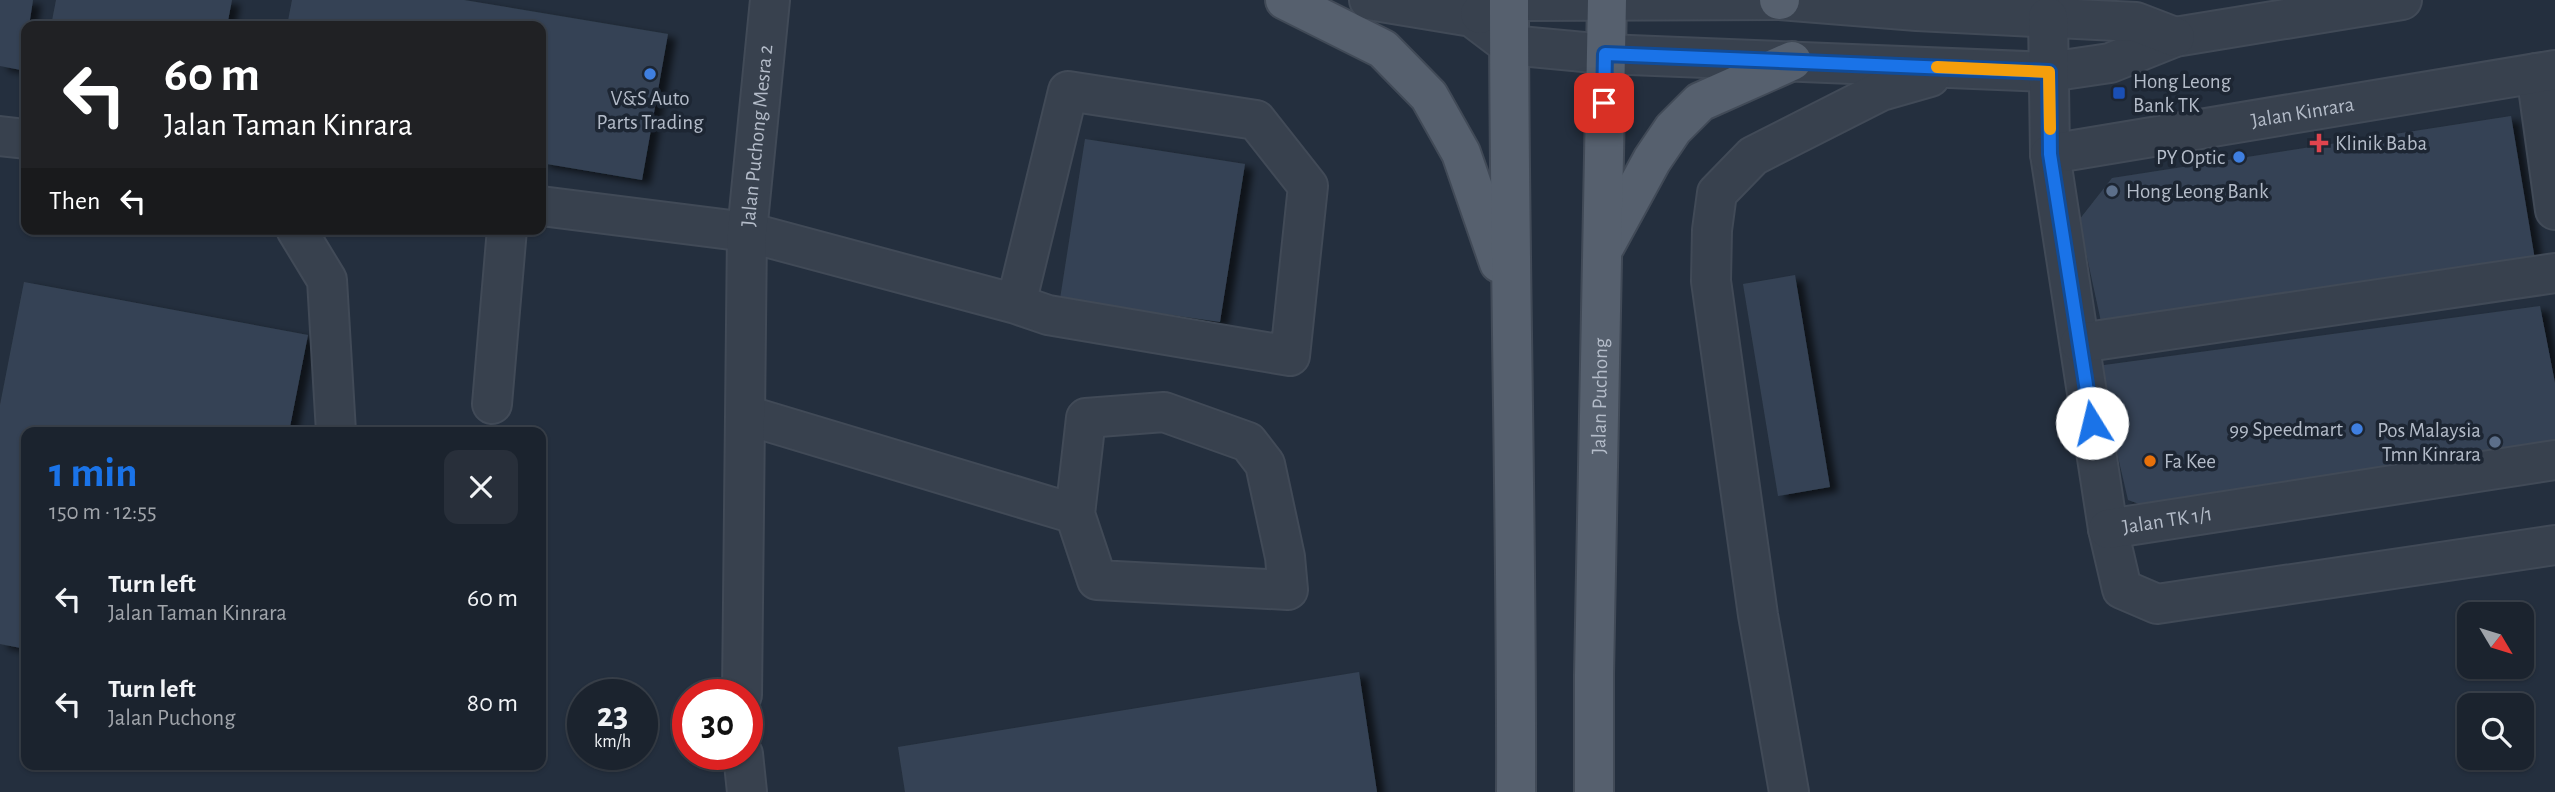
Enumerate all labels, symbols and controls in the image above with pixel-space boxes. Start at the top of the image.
street label: Jalan Puchong Mesra 2 [737,44,776,227]
icon: left [49,49,140,140]
text: 60 m [164,51,260,100]
marker: V&S Auto Parts Trading [642,66,658,82]
place label: Hong Leong Bank TK [2133,71,2232,116]
pin [1574,73,1634,133]
icon: arrive [1585,84,1623,122]
marker: Hong Leong Bank TK [2111,85,2127,101]
place label: V&S Auto Parts Trading [597,88,704,133]
street label: Jalan Kinrara [2249,93,2356,131]
text: Jalan Taman Kinrara [164,109,413,141]
marker: Klinik Baba [2309,133,2329,153]
place label: Klinik Baba [2335,133,2427,154]
place label: PY Optic [2156,147,2225,168]
marker: PY Optic [2231,149,2247,165]
place label: Hong Leong Bank [2126,181,2269,202]
icon: left [114,182,152,220]
marker: Hong Leong Bank [2104,183,2120,199]
text: Then [49,188,100,214]
street label: Jalan Puchong [1588,337,1611,454]
position arrow [2055,386,2129,460]
place label: 99 Speedmart [2229,419,2343,440]
place label: Pos Malaysia Tmn Kinrara [2377,420,2481,465]
marker: 99 Speedmart [2349,421,2365,437]
marker: Pos Malaysia Tmn Kinrara [2487,434,2503,450]
button: close [444,450,518,524]
place label: Fa Kee [2164,451,2216,472]
text: 1 min [49,452,138,494]
marker: Fa Kee [2142,453,2158,469]
text: 150 m · 12:55 [49,501,157,524]
street label: Jalan TK 1/1 [2121,503,2214,537]
text: Turn left [108,571,196,597]
icon: left [49,580,87,618]
text: 60 m [467,585,518,611]
text: Jalan Taman Kinrara [108,602,287,625]
north arrow [2457,602,2534,679]
map controls [2457,602,2534,770]
text: Turn left [108,676,196,702]
speed limit sign: 30 [672,679,763,770]
icon: left [49,685,87,723]
text: 80 m [467,690,518,716]
button: search [2457,693,2534,770]
text: 23 [597,698,628,733]
text: Jalan Puchong [108,707,235,730]
text: km/h [594,733,631,751]

